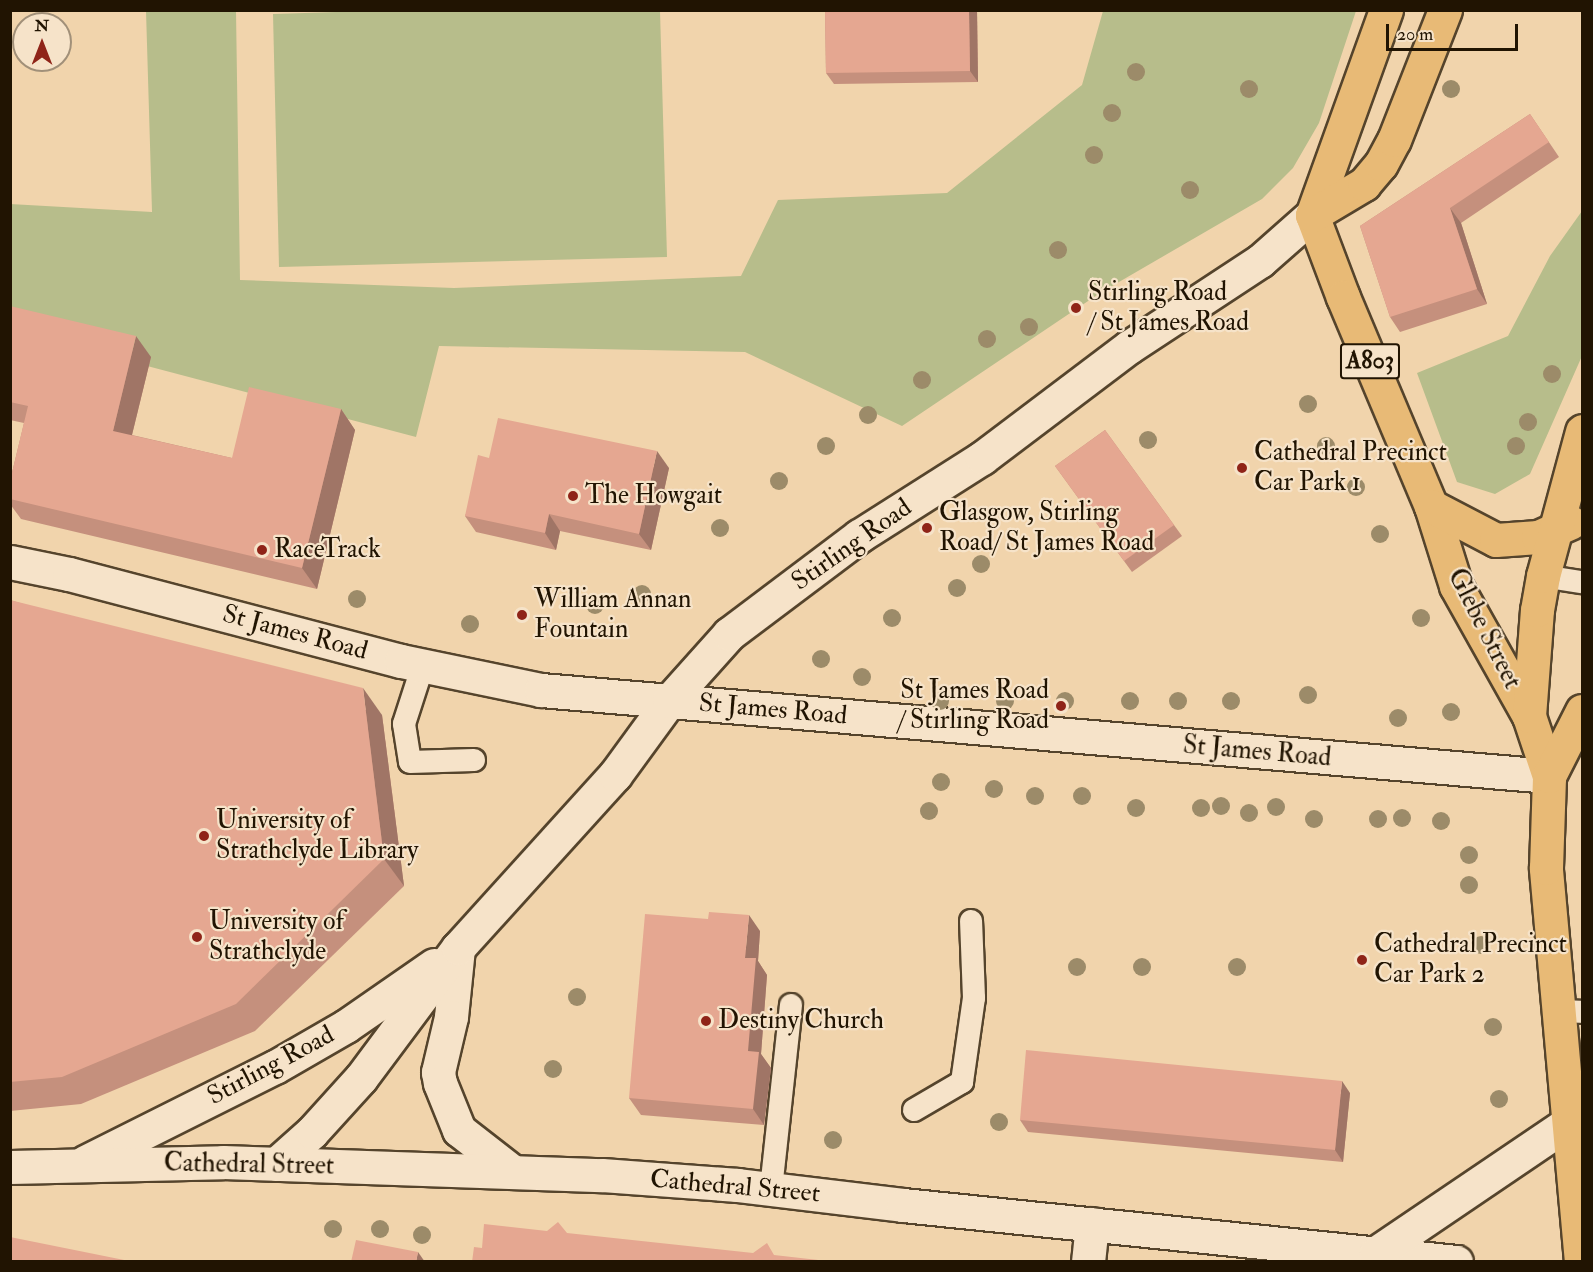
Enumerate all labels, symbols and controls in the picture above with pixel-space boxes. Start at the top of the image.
north arrow [12,12,72,72]
scale bar [1389,12,1521,50]
text: N [35,16,49,36]
text: 20 m [1397,23,1433,46]
place label: Stirling Road / St James Road [1088,277,1249,338]
marker: Stirling Road / St James Road [1069,301,1083,315]
road number: A803 [1338,340,1402,382]
place label: Cathedral Precinct Car Park 1 [1254,437,1447,498]
marker: Cathedral Precinct Car Park 1 [1235,461,1249,475]
place label: The Howgait [585,480,722,512]
marker: The Howgait [566,489,580,503]
street label: Stirling Road [786,492,918,598]
place label: Glasgow, Stirling Road/ St James Road [939,497,1154,558]
marker: Glasgow, Stirling Road/ St James Road [920,521,934,535]
place label: RaceTrack [274,534,381,566]
marker: RaceTrack [255,543,269,557]
street label: Glebe Street [1440,564,1528,694]
place label: William Annan Fountain [534,584,691,646]
street label: St James Road [219,599,371,667]
marker: William Annan Fountain [515,608,529,622]
place label: St James Road / Stirling Road [898,675,1049,736]
street label: St James Road [698,688,848,732]
marker: St James Road / Stirling Road [1054,699,1068,713]
street label: St James Road [1182,730,1332,774]
place label: University of Strathclyde Library [216,805,418,867]
marker: University of Strathclyde Library [197,829,211,843]
place label: University of Strathclyde [209,906,344,968]
place label: Cathedral Precinct Car Park 2 [1374,929,1567,990]
marker: University of Strathclyde [190,930,204,944]
marker: Cathedral Precinct Car Park 2 [1355,953,1369,967]
place label: Destiny Church [718,1005,884,1037]
marker: Destiny Church [699,1014,713,1028]
street label: Stirling Road [202,1020,340,1112]
street label: Cathedral Street [163,1148,335,1182]
street label: Cathedral Street [649,1164,821,1210]

